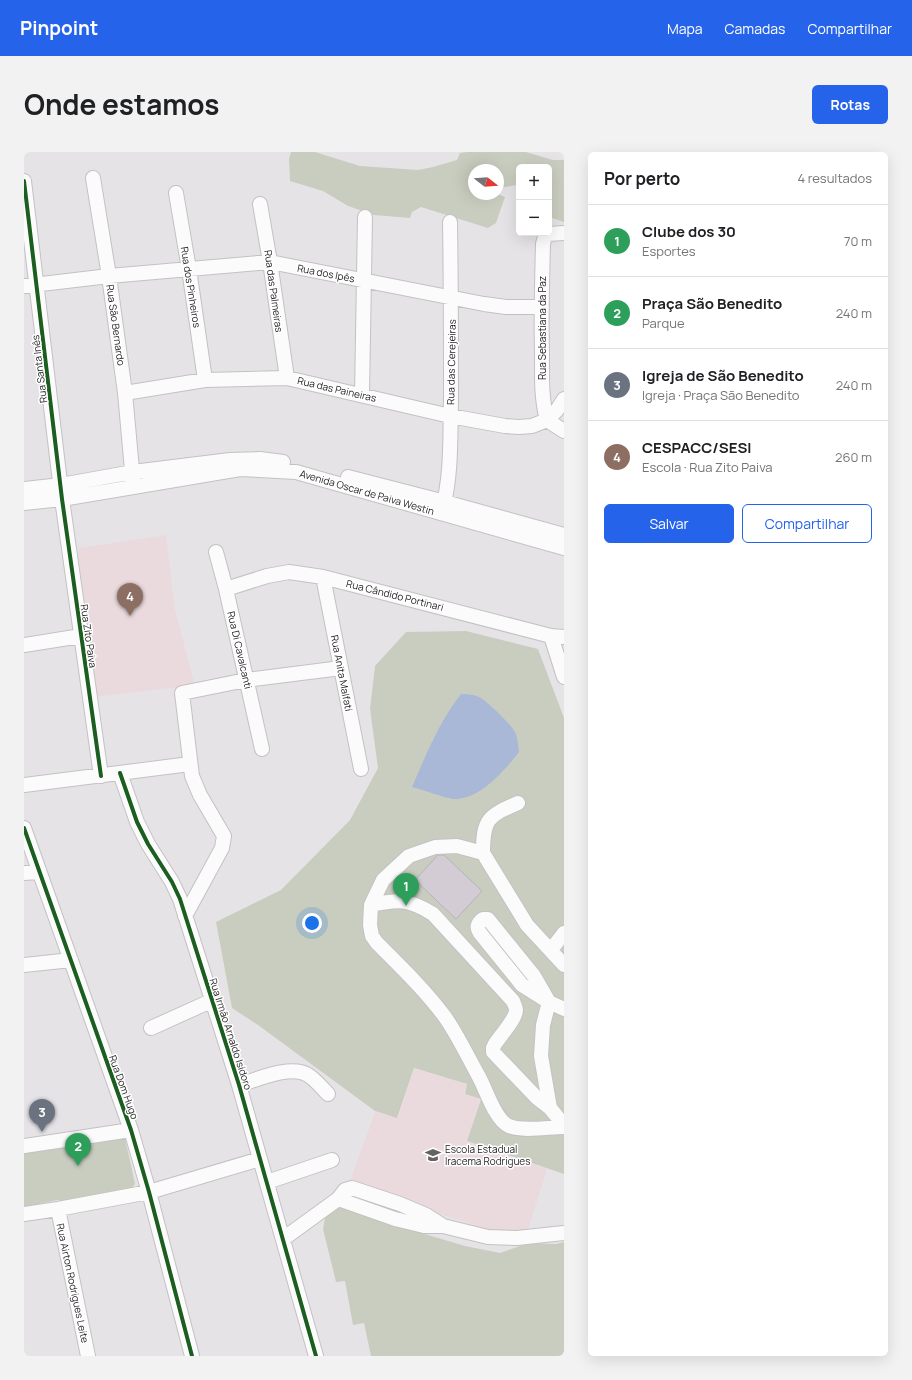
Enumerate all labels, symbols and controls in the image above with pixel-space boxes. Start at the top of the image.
text: Pinpoint [20,15,98,41]
text: Mapa [667,19,703,38]
text: Camadas [725,19,785,38]
text: Compartilhar [807,19,892,38]
text: Onde estamos [24,85,219,123]
button: Rotas [812,85,888,124]
north arrow [468,164,504,200]
map controls [516,164,552,236]
button: + [516,164,552,200]
text: Por perto [604,167,680,190]
text: 4 resultados [797,169,872,187]
button: − [516,200,552,236]
text: Clube dos 30 [642,221,736,242]
text: 1 [614,232,620,250]
text: 70 m [844,232,872,250]
text: Esportes [642,242,696,260]
street label: Rua dos Pinheiros [178,245,204,329]
street label: Rua das Palmeiras [261,249,287,333]
street label: Rua dos Ipês [296,261,356,285]
street label: Rua Sebastiana da Paz [535,276,549,380]
street label: Rua São Bernardo [103,283,129,367]
text: Praça São Benedito [642,293,782,314]
text: 2 [613,304,621,322]
text: 240 m [836,304,872,322]
text: Parque [642,314,684,332]
street label: Rua das Cerejeiras [443,319,459,405]
street label: Rua Santa Inês [28,334,50,404]
text: Igreja de São Benedito [642,365,804,386]
street label: Rua das Paineiras [296,373,378,405]
text: 3 [613,376,621,394]
text: 240 m [836,376,872,394]
text: Igreja · Praça São Benedito [642,386,800,404]
text: CESPACC/SESI [642,437,751,458]
text: 4 [613,448,621,466]
text: 260 m [835,448,872,466]
text: Escola · Rua Zito Paiva [642,458,773,476]
street label: Avenida Oscar de Paiva Westin [298,466,436,518]
button: Salvar [604,504,734,543]
button: Compartilhar [742,504,872,543]
street label: Rua Cândido Portinari [345,576,445,614]
pin: 4 [117,583,143,616]
street label: Rua Zito Paiva [78,603,100,669]
street label: Rua Di Cavalcanti [224,610,256,690]
street label: Rua Anita Malfati [328,634,356,712]
pin: 1 [393,873,419,906]
your location [302,913,322,933]
street label: Rua Irmão Arnaldo Isidoro [206,976,256,1092]
street label: Rua Dom Hugo [106,1053,142,1121]
pin: 3 [29,1099,55,1132]
pin: 2 [65,1133,91,1166]
place label: Escola Estadual Iracema Rodrigues [445,1142,530,1168]
school or university icon: Escola Estadual Iracema Rodrigues [424,1146,442,1164]
street label: Rua Airton Rodrigues Leite [53,1222,93,1344]

